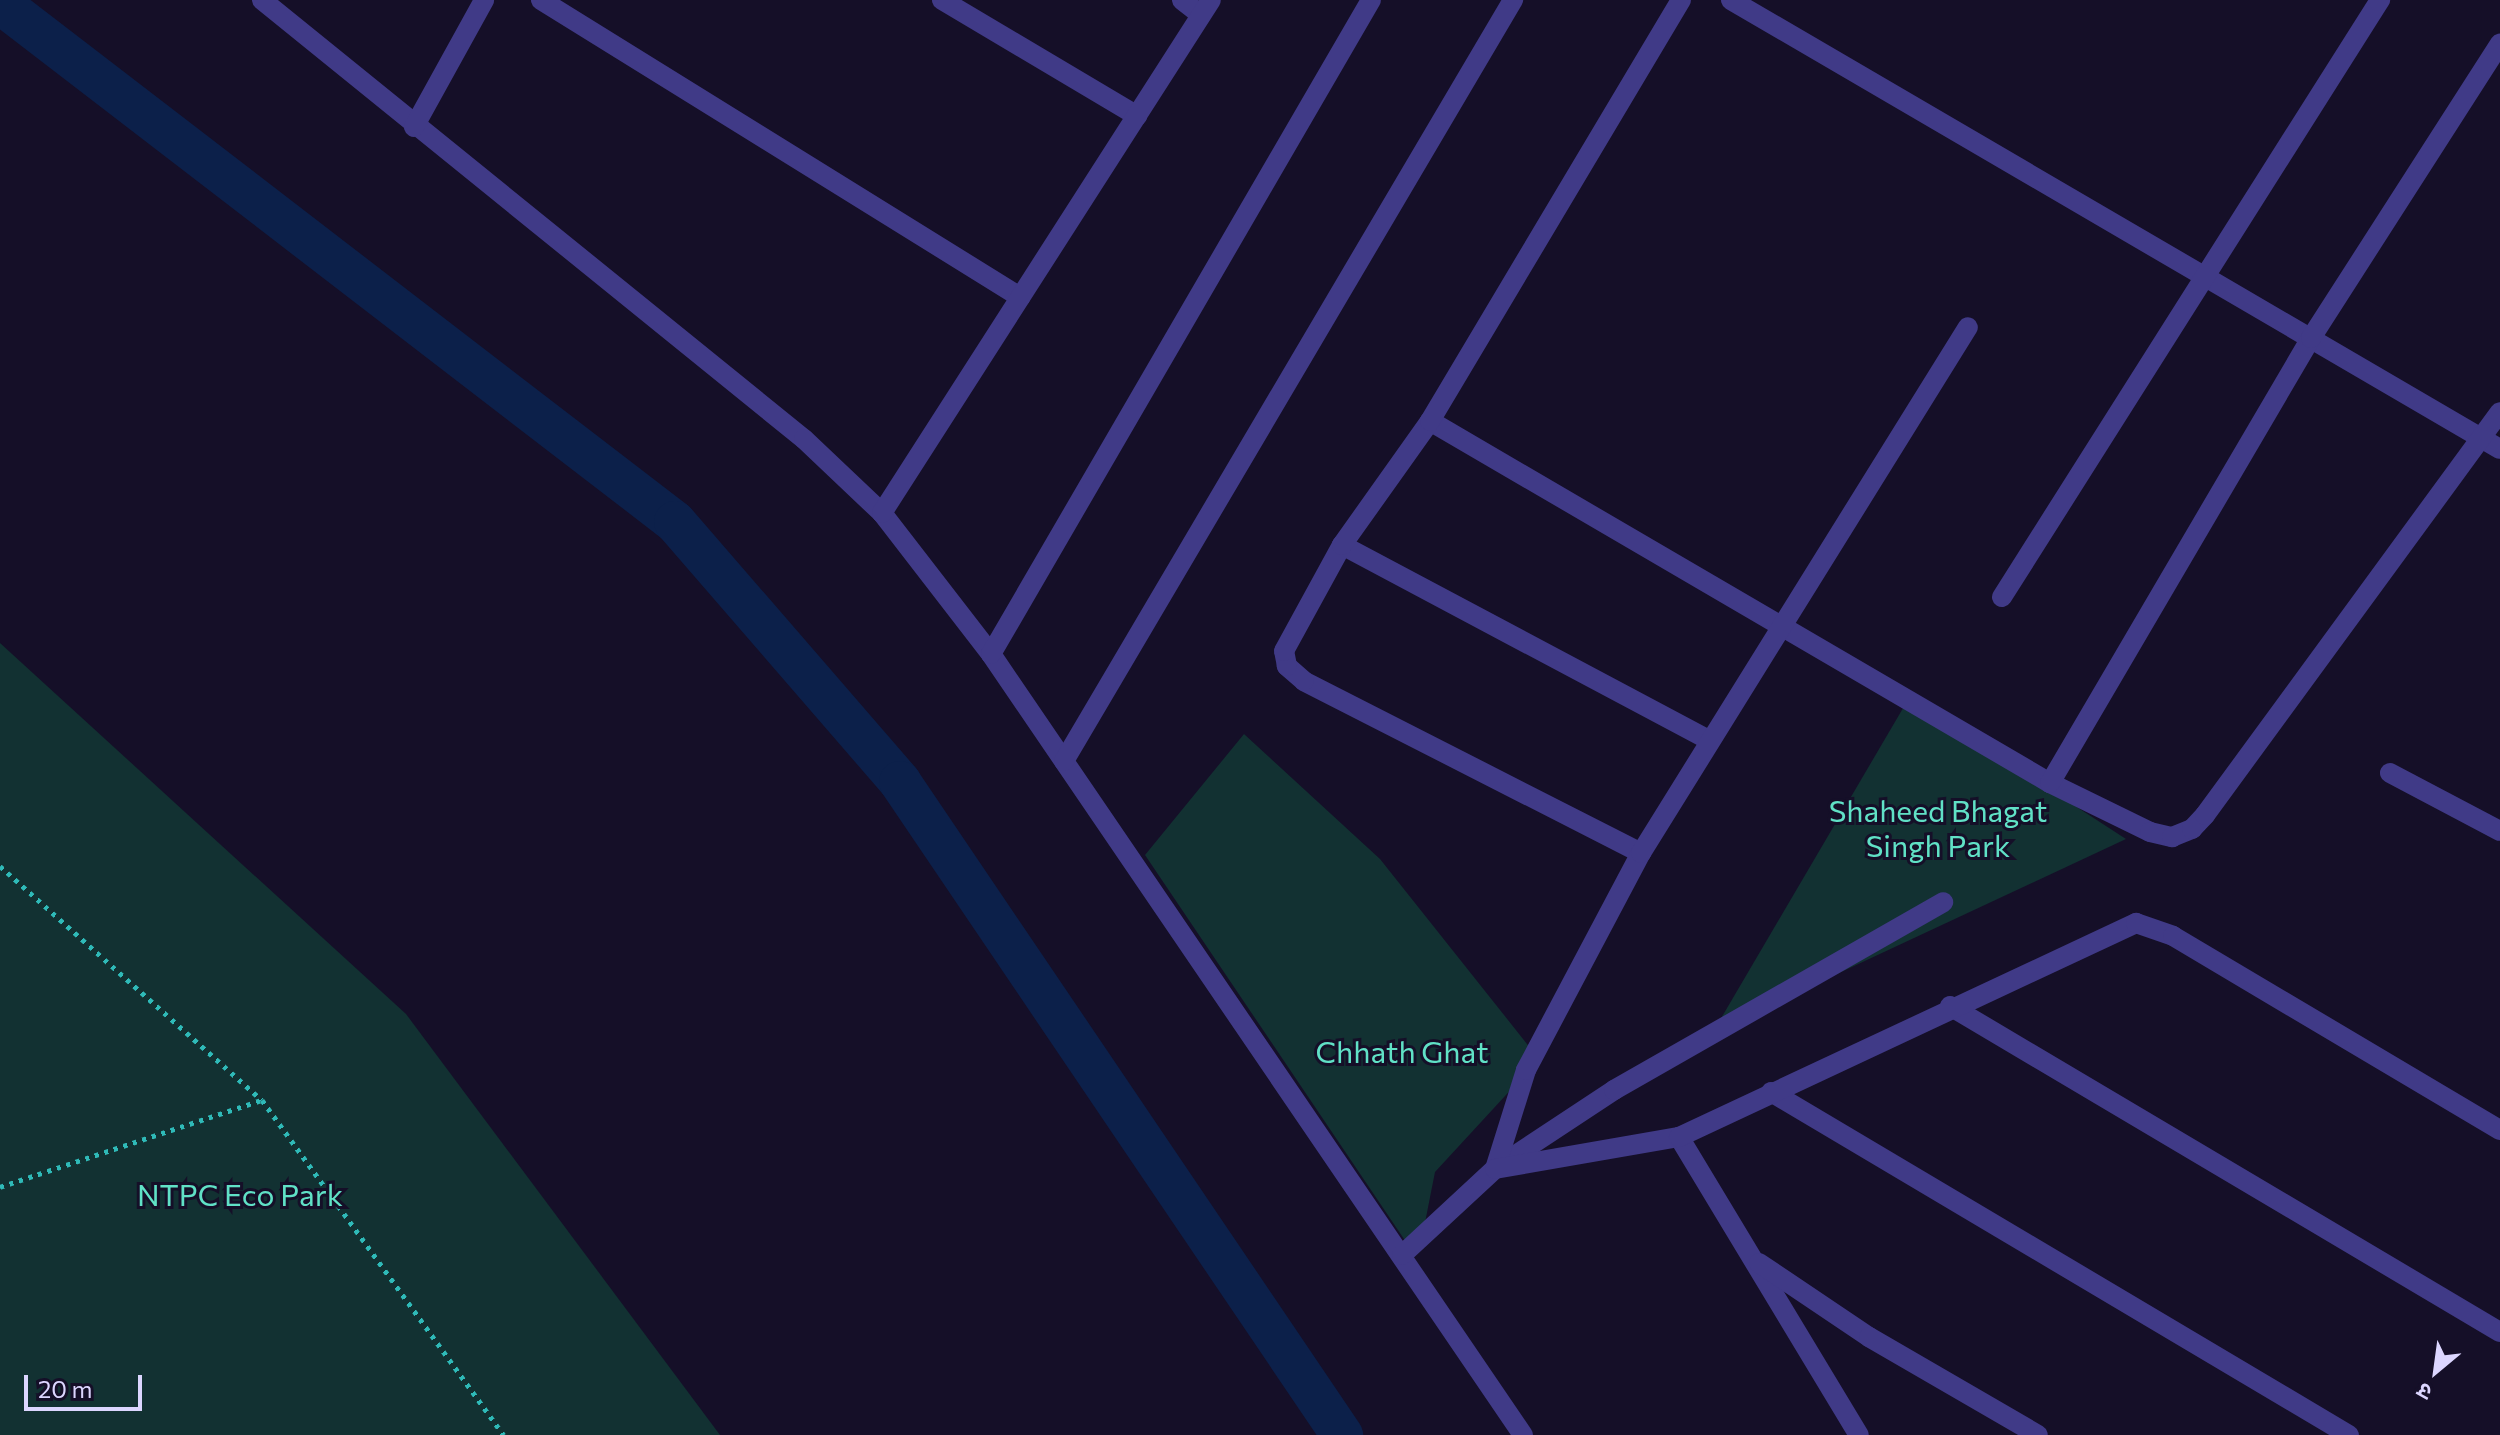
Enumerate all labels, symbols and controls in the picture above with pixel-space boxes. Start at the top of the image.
park label: Shaheed Bhagat Singh Park [1829,792,2047,862]
park label: Chhath Ghat [1315,1033,1489,1069]
park label: NTPC Eco Park [137,1176,343,1212]
north arrow [2396,1331,2476,1411]
scale bar [28,1359,146,1409]
text: 20 m [38,1374,92,1403]
text: उ [2412,1377,2436,1407]

